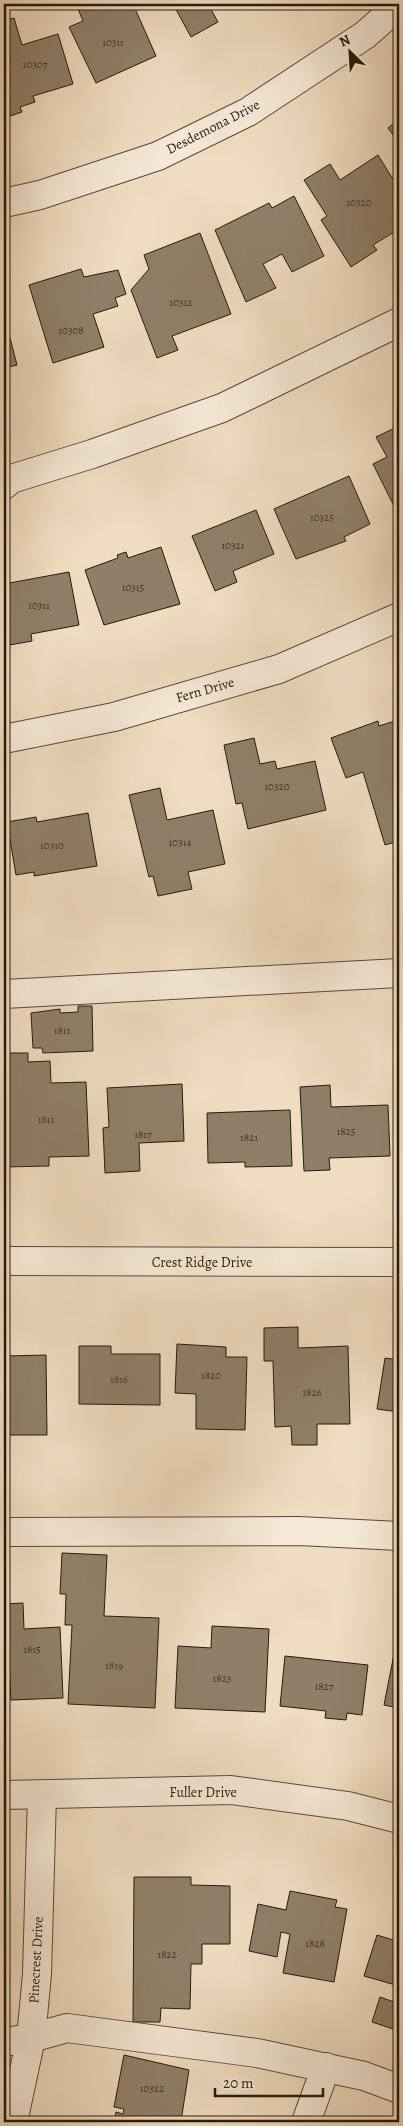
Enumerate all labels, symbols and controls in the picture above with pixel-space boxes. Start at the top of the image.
north arrow [326,28,376,78]
text: N [336,30,353,51]
house number: 10311 [102,35,124,50]
house number: 10307 [23,57,48,72]
street label: Desdemona Drive [163,95,263,159]
house number: 10320 [346,195,372,210]
house number: 10312 [169,295,193,310]
house number: 10308 [58,323,84,338]
house number: 10325 [310,510,334,525]
house number: 10321 [221,538,245,553]
house number: 10315 [122,580,145,595]
house number: 10311 [28,598,50,613]
street label: Fern Drive [174,673,236,707]
house number: 10320 [264,779,290,794]
house number: 10314 [169,835,191,850]
house number: 10310 [40,838,64,853]
house number: 1811 [54,1023,71,1038]
house number: 1811 [38,1112,55,1127]
house number: 1825 [336,1124,356,1139]
house number: 1817 [134,1127,152,1142]
house number: 1821 [240,1130,258,1145]
street label: Crest Ridge Drive [152,1253,252,1272]
house number: 1820 [201,1368,221,1383]
house number: 1816 [110,1372,128,1387]
house number: 1826 [302,1385,322,1400]
house number: 1815 [23,1642,41,1657]
house number: 1819 [105,1658,123,1673]
house number: 1823 [213,1671,231,1686]
house number: 1827 [315,1679,334,1694]
street label: Fuller Drive [169,1783,237,1802]
street label: Pinecrest Drive [24,1916,48,2004]
house number: 1828 [305,1936,325,1951]
house number: 1822 [157,1947,177,1962]
scale bar [215,2066,323,2098]
text: 20 m [223,2073,254,2093]
house number: 10322 [140,2081,164,2096]

